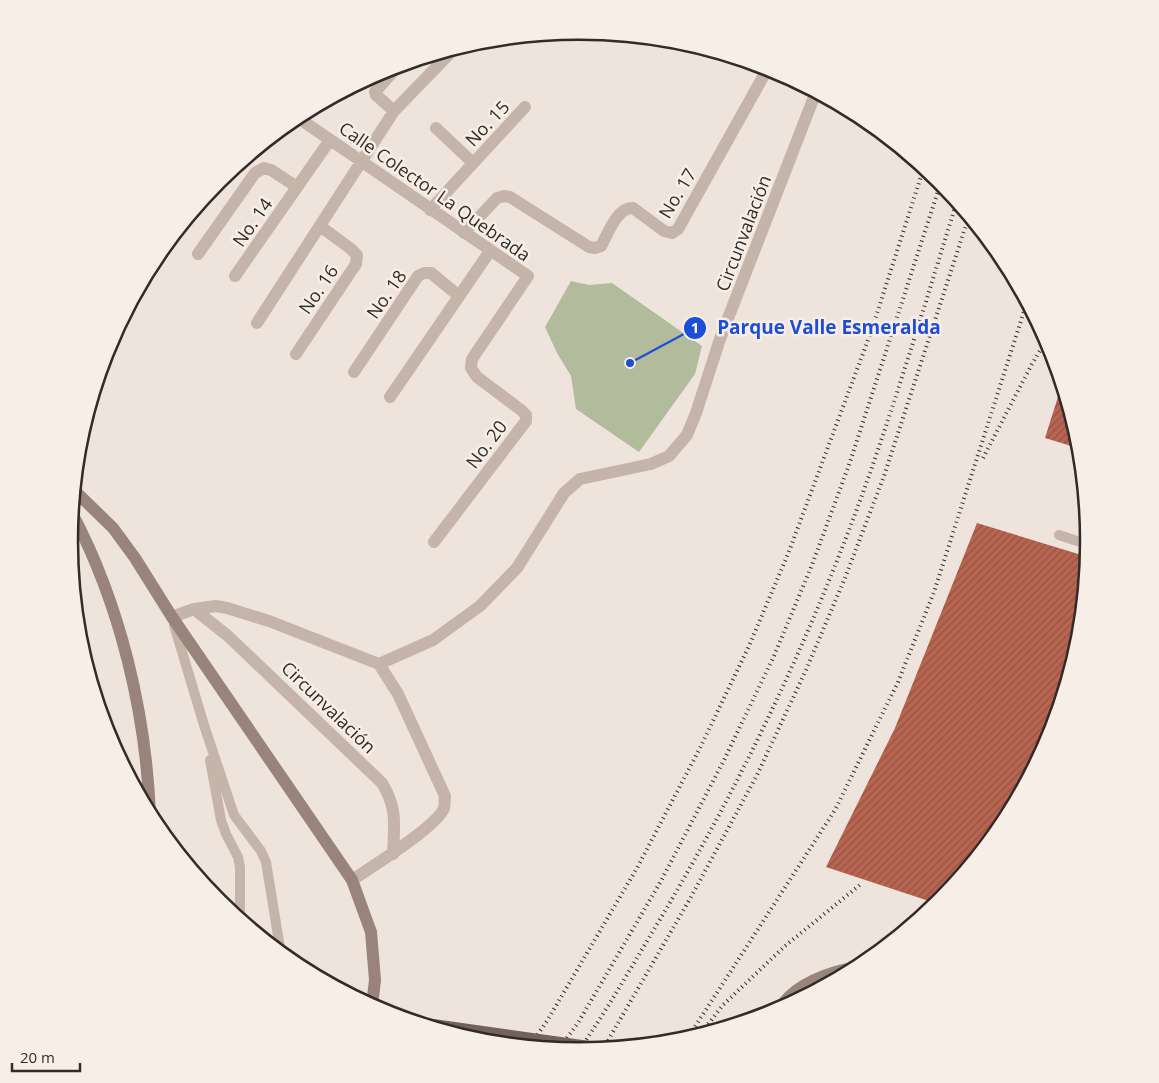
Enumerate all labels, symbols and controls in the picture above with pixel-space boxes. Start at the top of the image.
street label: No. 15 [460,95,514,151]
street label: Calle Colector La Quebrada [335,116,535,266]
street label: No. 17 [653,164,701,222]
street label: Circunvalación [710,172,776,294]
street label: No. 14 [227,193,277,251]
street label: No. 16 [293,260,343,318]
street label: No. 18 [361,265,411,323]
callout: Parque Valle Esmeralda [682,311,951,345]
text: Parque Valle Esmeralda [717,314,941,340]
text: 1 [691,317,699,337]
street label: No. 20 [460,415,512,473]
street label: Circunvalación [277,656,381,758]
scale bar [12,1040,80,1072]
text: 20 m [20,1047,55,1067]

